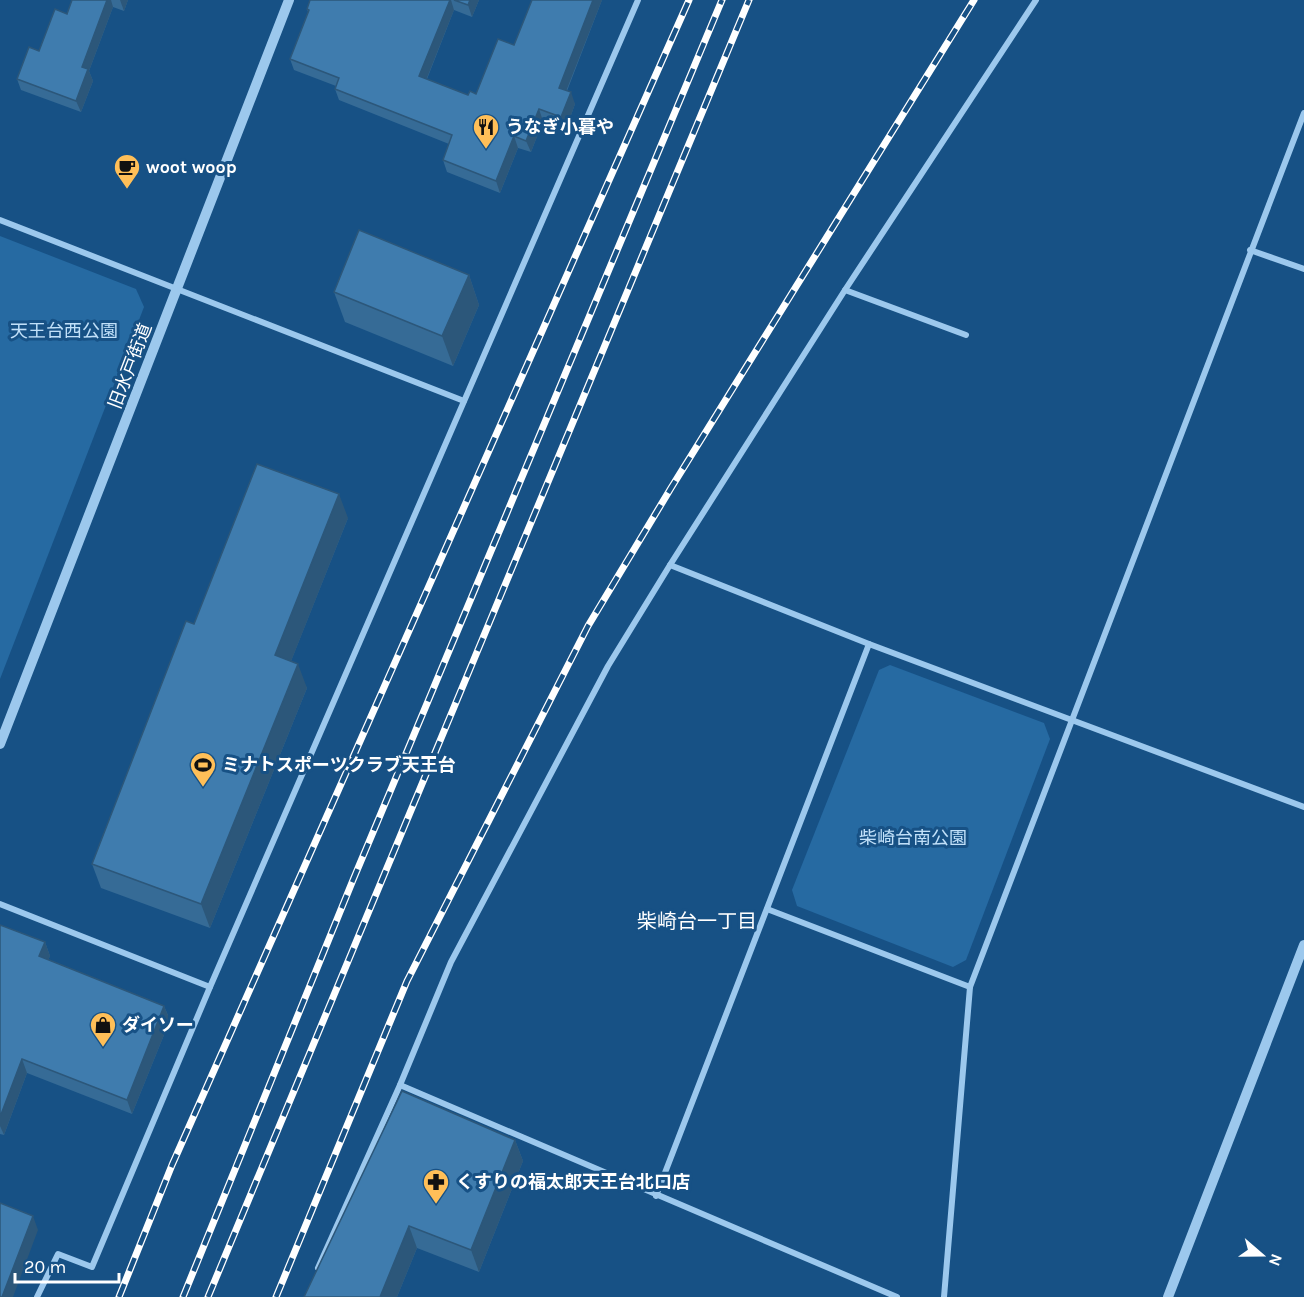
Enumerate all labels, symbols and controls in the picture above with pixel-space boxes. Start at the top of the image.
restaurant icon: うなぎ小暮や [471,112,501,150]
place label: うなぎ小暮や [506,116,614,138]
cafe icon: woot woop [112,152,142,190]
place label: woot woop [146,156,237,178]
park label: 天王台西公園 [10,320,118,342]
street label: 旧水戸街道 [104,320,156,412]
sports icon: ミナトスポーツクラブ天王台 [188,750,218,788]
place label: ミナトスポーツクラブ天王台 [222,754,456,776]
park label: 柴崎台南公園 [859,827,967,849]
district label: 柴崎台一丁目 [637,910,757,933]
shop icon: ダイソー [88,1010,118,1048]
place label: ダイソー [122,1014,194,1036]
pharmacy icon: くすりの福太郎天王台北口店 [421,1167,451,1205]
place label: くすりの福太郎天王台北口店 [456,1171,690,1193]
north arrow [1232,1225,1292,1285]
scale bar [15,1246,118,1284]
text: N [1265,1251,1287,1269]
text: 20 m [24,1256,66,1278]

